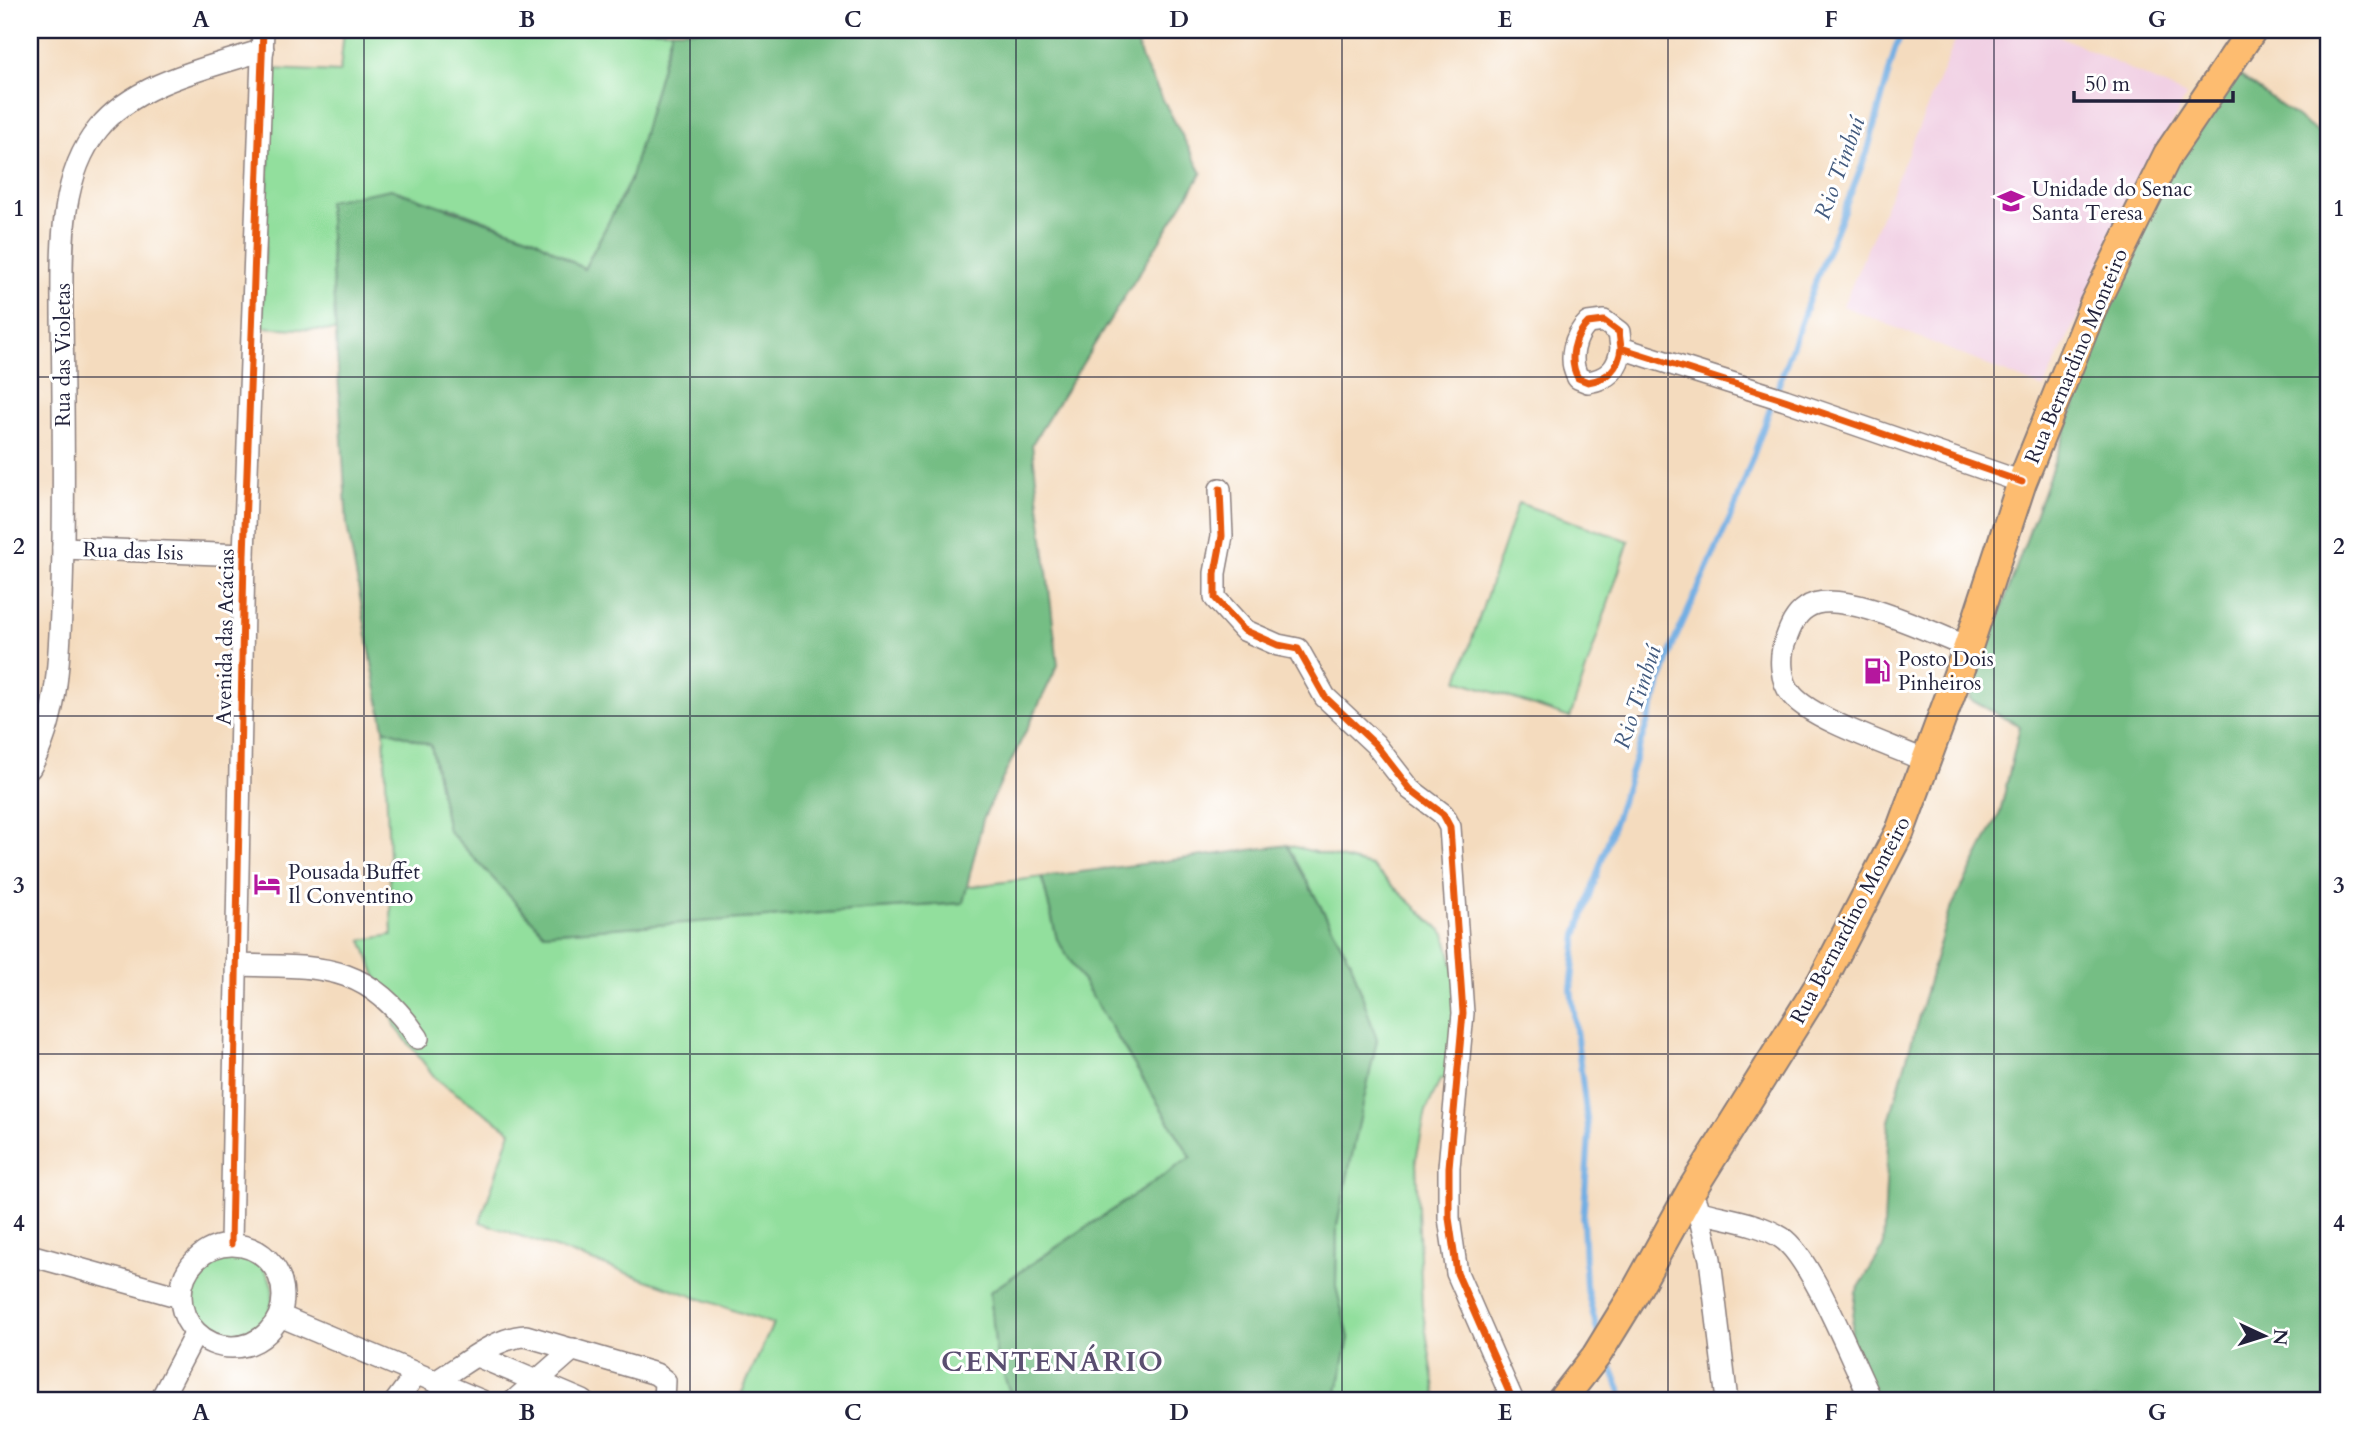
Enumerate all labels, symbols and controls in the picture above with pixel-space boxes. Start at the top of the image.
text: A [192,4,210,35]
text: B [519,4,535,35]
text: C [844,4,862,35]
text: D [1169,4,1189,35]
text: E [1498,4,1512,35]
text: F [1824,4,1838,35]
text: G [2148,4,2167,35]
scale bar [2074,60,2234,104]
text: 50 m [2085,70,2130,99]
water label: Rio Timbuí [1807,111,1873,224]
place label: Unidade do Senac Santa Teresa [2032,175,2192,228]
school or university icon: Unidade do Senac Santa Teresa [1996,186,2026,216]
text: 1 [13,193,25,224]
text: 1 [2333,193,2345,224]
street label: Rua Bernardino Monteiro [2018,244,2135,468]
street label: Rua das Violetas [49,283,78,427]
text: 2 [13,531,25,562]
text: 2 [2333,531,2345,562]
street label: Rua das Isis [82,535,184,568]
street label: Avenida das Acácias [209,548,242,726]
water label: Rio Timbuí [1606,640,1669,753]
place label: Posto Dois Pinheiros [1898,645,1994,698]
fuel station icon: Posto Dois Pinheiros [1862,656,1892,686]
street label: Rua Bernardino Monteiro [1783,811,1917,1029]
place label: Pousada Buffet Il Conventino [288,858,420,911]
hotel icon: Pousada Buffet Il Conventino [252,869,282,899]
text: 3 [13,870,25,901]
text: 3 [2333,870,2345,901]
text: 4 [13,1208,25,1239]
text: 4 [2333,1208,2345,1239]
north arrow [2228,1302,2298,1372]
text: N [2266,1328,2294,1347]
district label: CENTENÁRIO [941,1343,1165,1381]
text: A [192,1397,210,1428]
text: B [519,1397,535,1428]
text: C [844,1397,862,1428]
text: D [1169,1397,1189,1428]
text: E [1498,1397,1512,1428]
text: F [1824,1397,1838,1428]
text: G [2148,1397,2167,1428]

